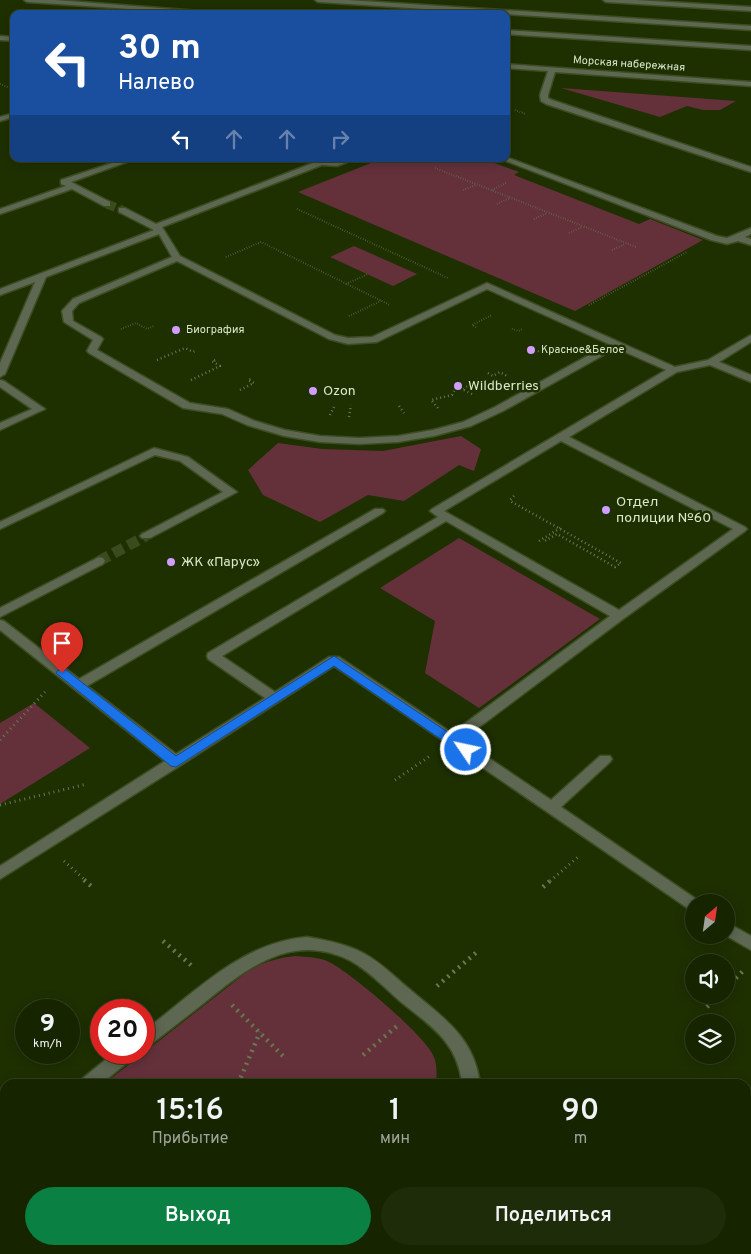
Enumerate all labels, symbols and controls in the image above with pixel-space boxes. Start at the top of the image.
text: 30 m [118,27,201,71]
icon: left [35,30,100,95]
street label: Морская набережная [572,53,686,75]
text: Налево [118,70,195,97]
icon: left [167,125,195,153]
icon: ahead [220,125,248,153]
icon: ahead [273,125,301,153]
icon: right [326,125,354,153]
place label: Биография [186,323,245,337]
marker: Биография [170,324,182,336]
place label: Красное&Белое [541,343,624,357]
marker: Красное&Белое [525,344,537,356]
place label: Wildberries [468,378,539,395]
marker: Wildberries [452,380,464,392]
place label: Ozon [323,383,356,400]
marker: Ozon [307,385,319,397]
place label: Отдел полиции №60 [616,494,711,527]
marker: Отдел полиции №60 [600,504,612,516]
place label: ЖК «Парус» [181,554,260,571]
marker: ЖК «Парус» [165,556,177,568]
pin [41,622,83,673]
icon: arrive [48,629,76,657]
position arrow [439,723,491,775]
north arrow [685,894,735,944]
map controls [685,894,735,1064]
button: sound [685,954,735,1004]
speed limit sign: 20 [90,999,155,1064]
text: 9 [40,1009,55,1041]
button: layers [685,1014,735,1064]
text: km/h [33,1036,62,1052]
text: 15:16 [156,1093,224,1130]
text: 1 [389,1093,401,1130]
text: 90 [562,1093,599,1130]
text: Прибытие [152,1129,228,1149]
text: мин [380,1129,410,1149]
text: m [574,1129,587,1149]
button: Выход [25,1187,371,1245]
button: Поделиться [381,1187,726,1245]

